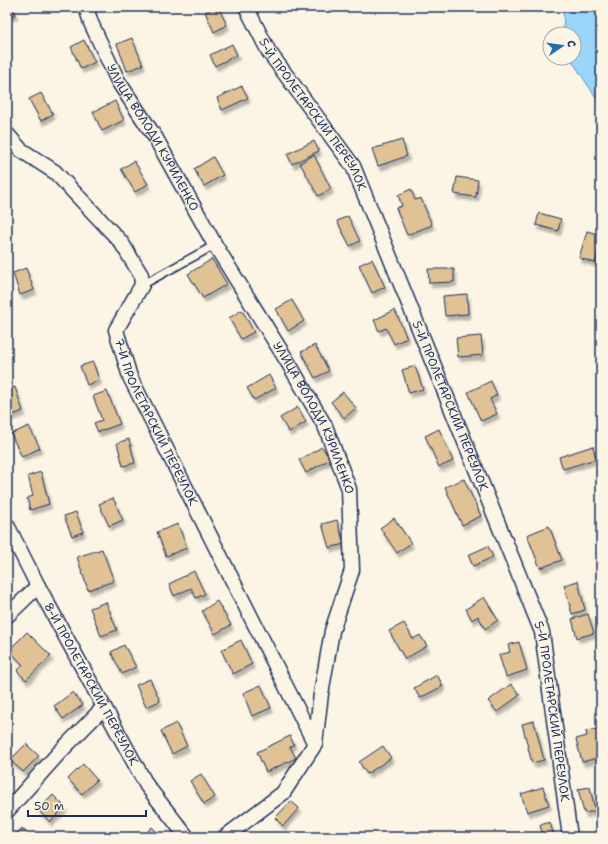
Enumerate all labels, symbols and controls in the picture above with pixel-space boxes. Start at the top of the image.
north arrow [542,26,582,66]
street label: 5-Й ПРОЛЕТАРСКИЙ ПЕРЕУЛОК [255,35,370,193]
text: С [563,39,579,49]
street label: УЛИЦА ВОЛОДИ КУРИЛЕНКО [103,61,202,214]
street label: 5-Й ПРОЛЕТАРСКИЙ ПЕРЕУЛОК [409,318,492,494]
street label: 7-Й ПРОЛЕТАРСКИЙ ПЕРЕУЛОК [111,336,202,508]
street label: УЛИЦА ВОЛОДИ КУРИЛЕНКО [269,339,357,494]
street label: 8-Й ПРОЛЕТАРСКИЙ ПЕРЕУЛОК [41,600,142,768]
street label: 5-Й ПРОЛЕТАРСКИЙ ПЕРЕУЛОК [530,619,573,803]
scale bar [28,792,146,818]
text: 50 m [34,798,64,814]

